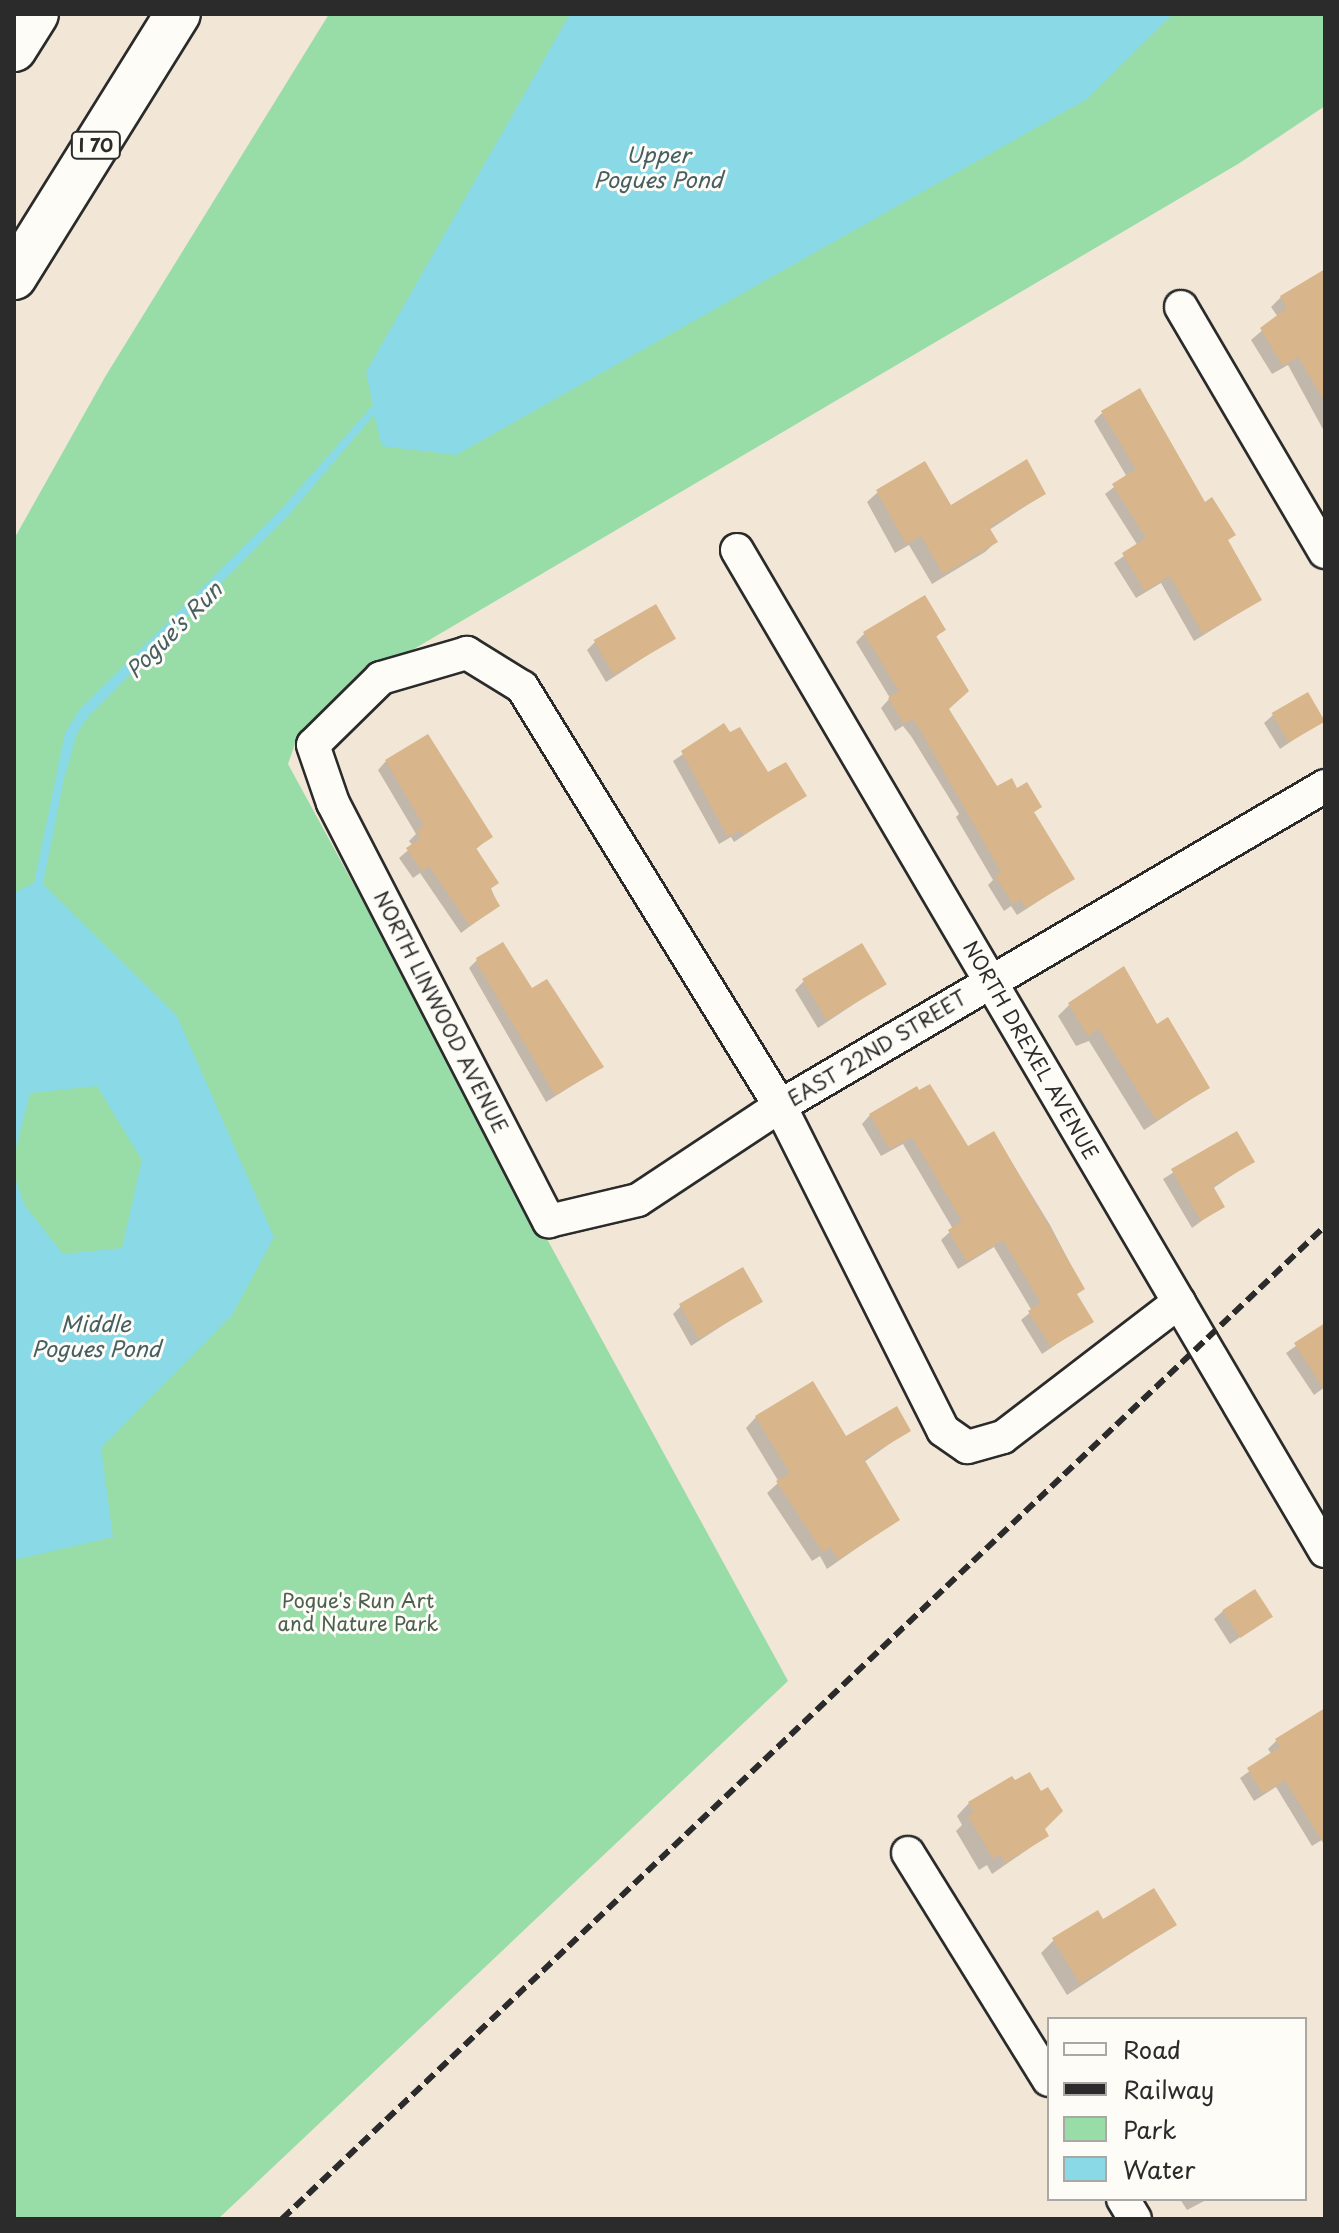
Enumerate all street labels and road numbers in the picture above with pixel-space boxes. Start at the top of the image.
road number: I 70 [70,131,122,159]
street label: NORTH LINWOOD AVENUE [369,886,513,1138]
street label: NORTH DREXEL AVENUE [958,936,1104,1164]
street label: EAST 22ND STREET [783,985,971,1111]

